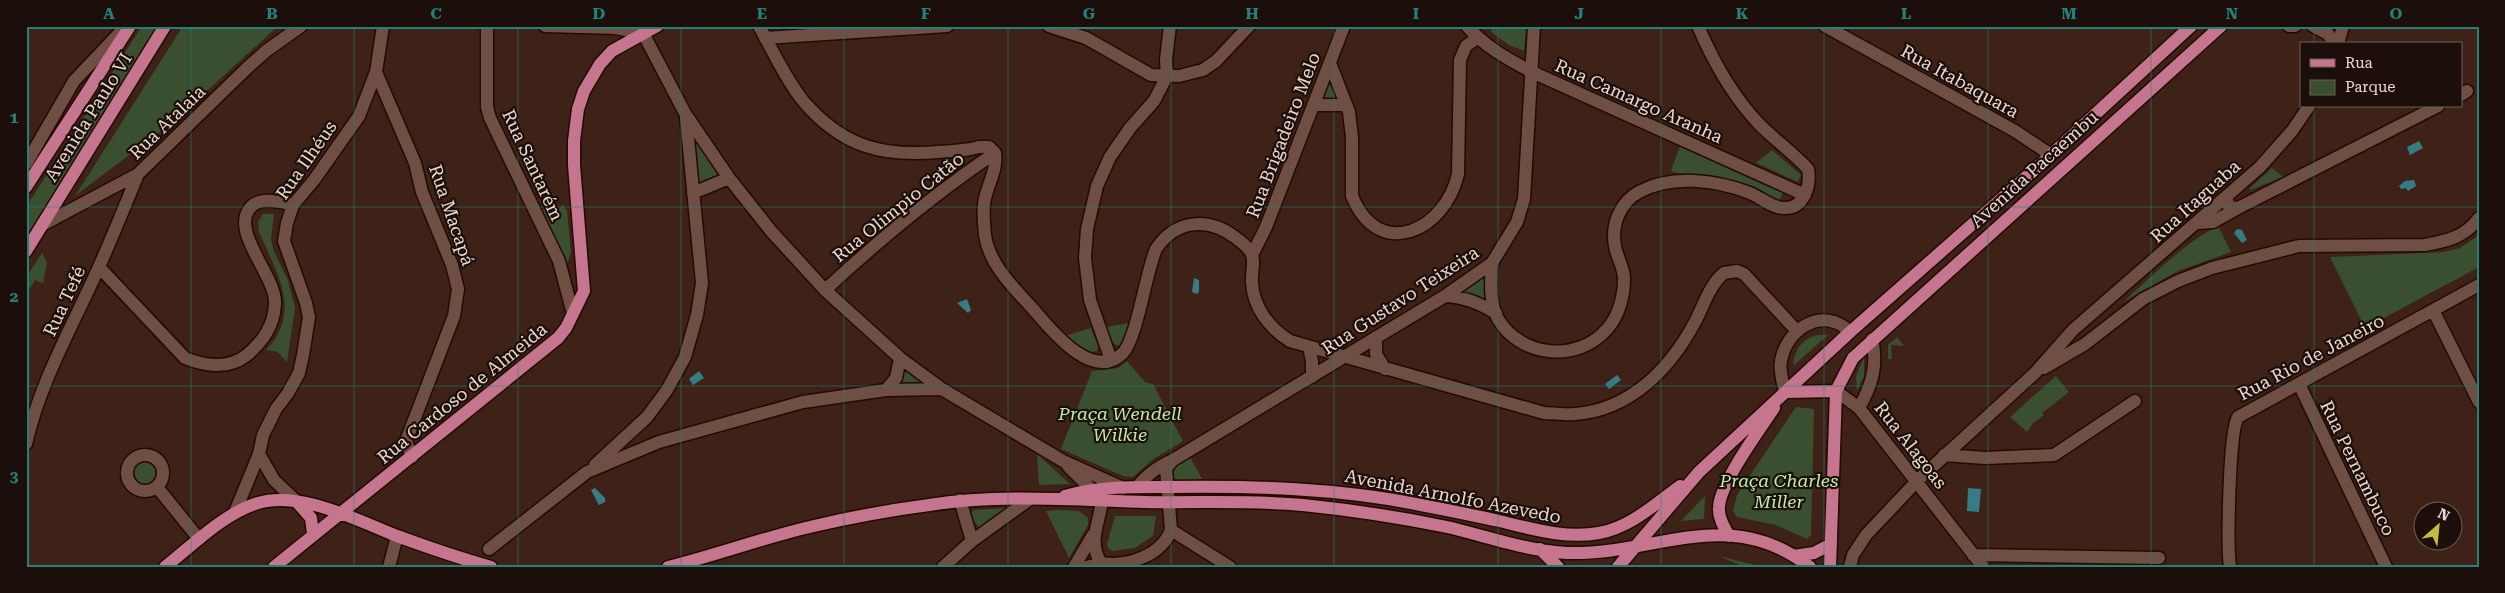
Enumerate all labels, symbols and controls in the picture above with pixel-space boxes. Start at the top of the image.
text: A [103,4,115,23]
text: B [266,4,278,23]
text: C [430,4,442,23]
text: D [593,4,606,23]
text: E [757,4,767,23]
text: F [921,4,931,23]
text: G [1083,4,1096,23]
text: H [1245,4,1259,23]
text: I [1413,4,1419,23]
text: J [1574,4,1584,23]
text: K [1736,4,1749,23]
text: L [1901,4,1911,23]
text: M [2061,4,2077,23]
text: N [2226,4,2238,23]
text: O [2390,4,2403,23]
street label: Rua Itabaquara [1898,40,2023,122]
legend [2300,42,2462,108]
street label: Avenida Paulo VI [40,49,136,185]
street label: Rua Brigadeiro Melo [1242,49,1324,221]
text: Rua [2345,54,2373,72]
street label: Rua Camargo Aranha [1552,55,1726,148]
text: Parque [2345,78,2396,96]
street label: Rua Atalaia [125,80,209,163]
street label: Rua Santarém [498,106,568,224]
street label: Avenida Pacaembu [1966,106,2102,232]
text: 1 [10,108,19,127]
street label: Rua Ilhéus [271,117,341,203]
street label: Rua Olimpio Catão [828,148,968,266]
street label: Rua Itaguaba [2146,155,2244,247]
street label: Rua Macapá [425,162,479,268]
street label: Rua Gustavo Teixeira [1318,241,1483,359]
street label: Rua Tefé [39,262,89,340]
text: 2 [10,287,19,306]
street label: Rua Rio de Janeiro [2234,310,2388,404]
street label: Rua Cardoso de Almeida [373,318,551,468]
street label: Rua Alagoas [1870,397,1952,493]
street label: Rua Pernambuco [2316,397,2400,539]
park label: Praça Wendell Wilkie [1057,403,1182,445]
street label: Avenida Arnolfo Azevedo [1343,465,1563,527]
text: 3 [10,467,19,486]
park label: Praça Charles Miller [1719,470,1838,512]
north arrow [2412,500,2462,550]
text: N [2435,505,2453,524]

